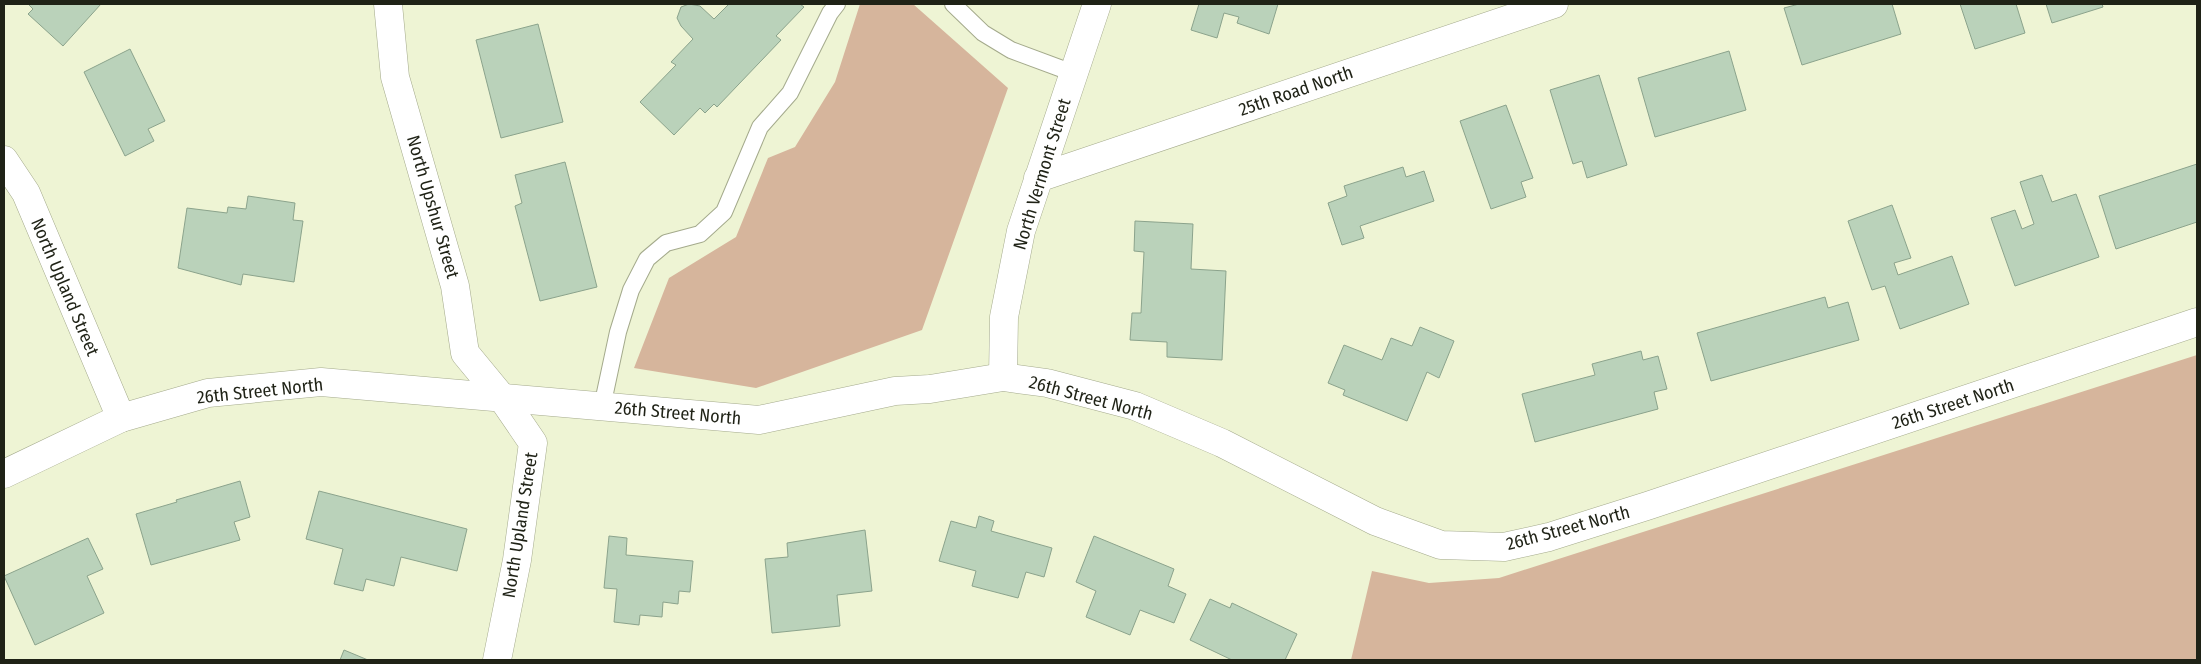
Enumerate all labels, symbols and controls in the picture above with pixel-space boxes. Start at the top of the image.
street label: 25th Road North [1236,61,1356,121]
street label: North Vermont Street [1008,95,1076,252]
street label: North Upshur Street [402,133,464,281]
street label: North Upland Street [26,215,104,359]
street label: 26th Street North [1027,371,1155,425]
street label: 26th Street North [196,373,324,409]
street label: 26th Street North [1889,374,2017,434]
street label: 26th Street North [614,397,742,429]
street label: North Upland Street [498,450,542,600]
street label: 26th Street North [1504,501,1632,555]

